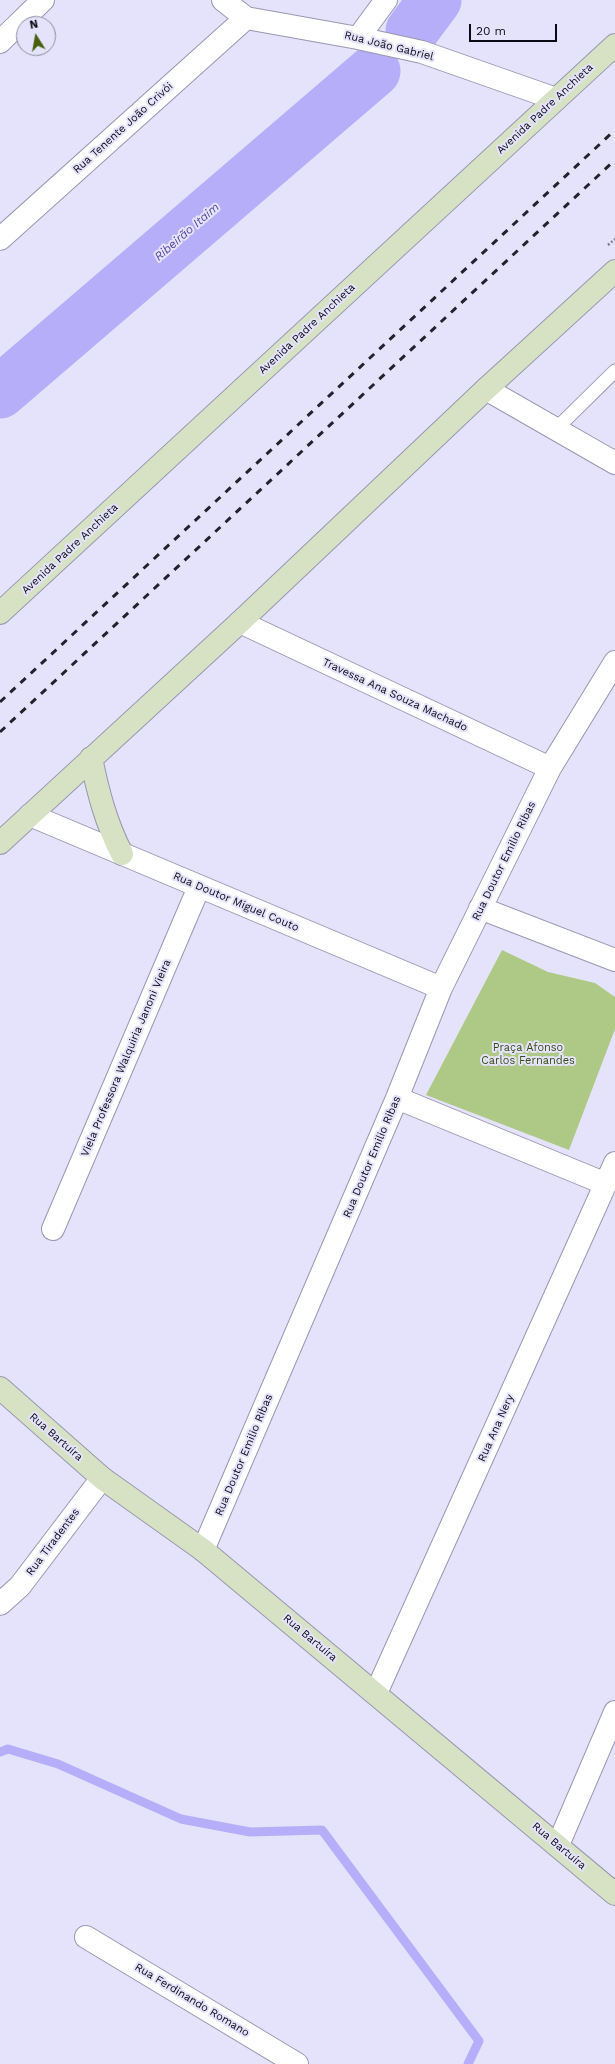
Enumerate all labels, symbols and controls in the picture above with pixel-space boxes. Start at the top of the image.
north arrow [16,16,56,56]
scale bar [471,16,559,42]
text: N [29,18,39,32]
text: 20 m [476,24,506,38]
street label: Rua João Gabriel [343,29,435,63]
street label: Avenida Padre Anchieta [494,61,596,157]
street label: Rua Tenente João Crivói [70,80,176,176]
water label: Ribeirão Itaim [152,200,222,264]
street label: Avenida Padre Anchieta [256,281,358,377]
street label: Avenida Padre Anchieta [19,501,121,597]
street label: Travessa Ana Souza Machado [320,656,470,734]
street label: Rua Doutor Emilio Ribas [469,799,539,923]
street label: Rua Doutor Miguel Couto [171,869,301,935]
street label: Viela Professora Walquiria Janoni Vieira [78,957,174,1159]
park label: Praça Afonso Carlos Fernandes [481,1041,575,1067]
street label: Rua Doutor Emilio Ribas [340,1094,404,1220]
street label: Rua Doutor Emilio Ribas [212,1392,276,1518]
street label: Rua Ana Nery [475,1392,517,1464]
street label: Rua Bartuíra [27,1410,85,1464]
street label: Rua Tiradentes [23,1506,83,1578]
street label: Rua Bartuíra [280,1612,340,1664]
street label: Rua Bartuíra [529,1820,589,1872]
street label: Rua Ferdinando Romano [132,1960,252,2040]

